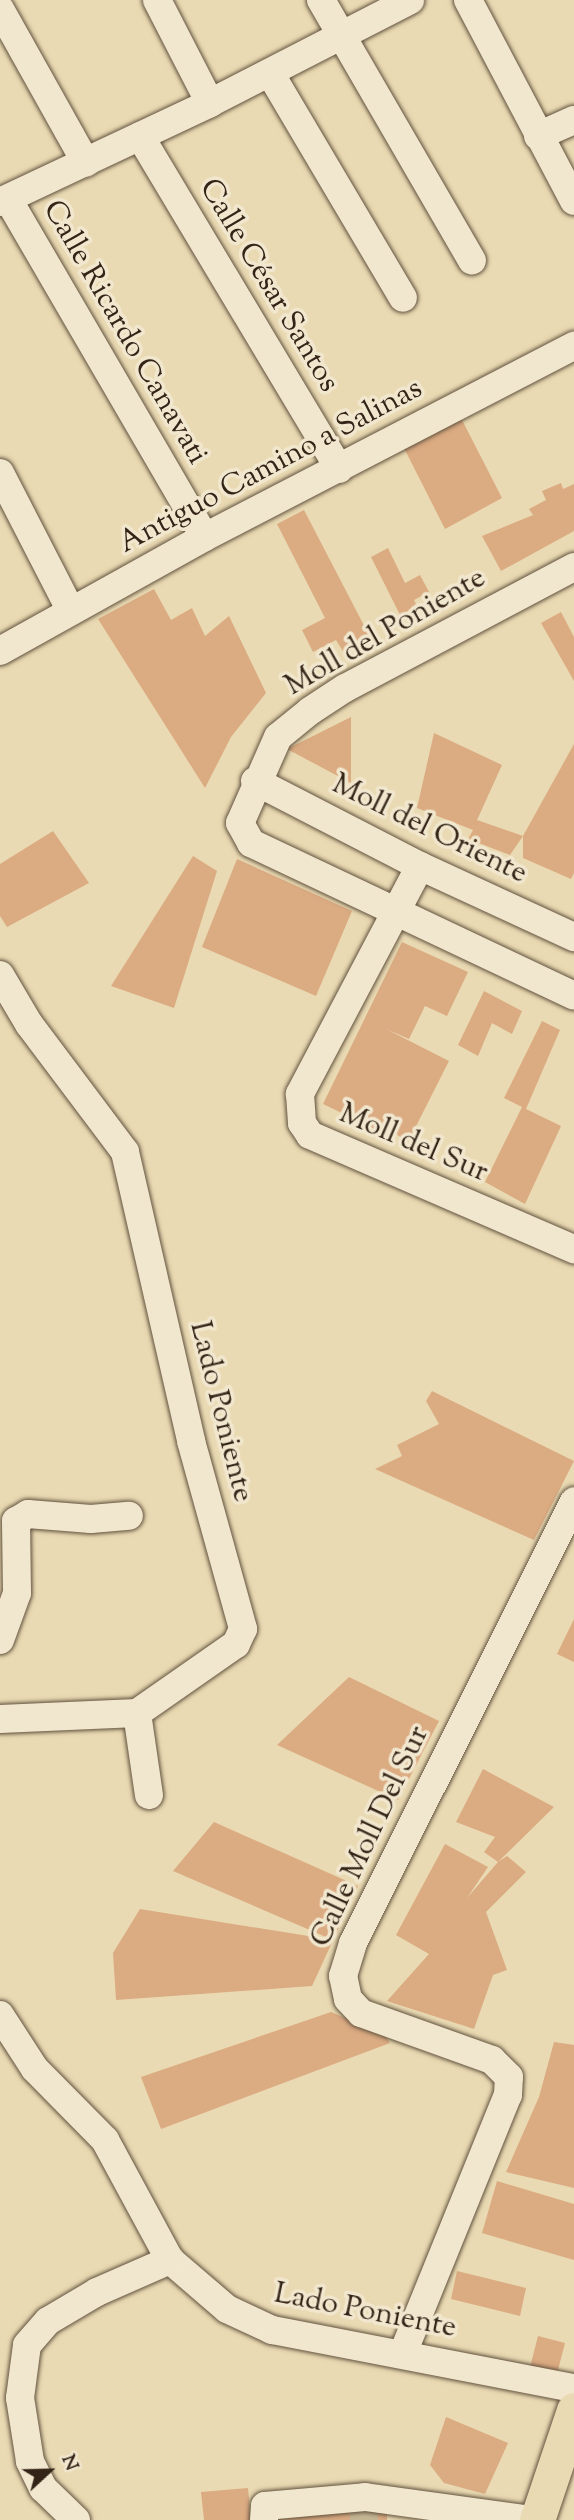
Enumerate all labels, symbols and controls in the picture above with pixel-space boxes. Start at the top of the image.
street label: Calle César Santos [190,173,346,399]
street label: Calle Ricardo Canavati [34,195,214,471]
street label: Antiguo Camino a Salinas [113,372,429,562]
street label: Moll del Poniente [279,561,493,705]
street label: Moll del Oriente [326,767,532,893]
street label: Moll del Sur [333,1097,493,1191]
street label: Lado Poniente [180,1318,260,1506]
street label: Calle Moll Del Sur [304,1721,438,1953]
street label: Lado Poniente [271,2277,459,2347]
north arrow [14,2436,84,2506]
text: N [54,2451,84,2475]

